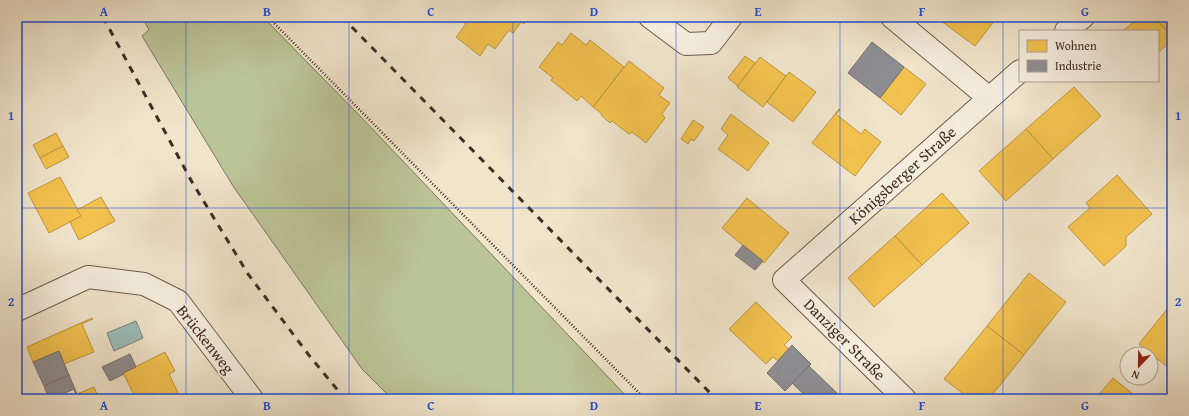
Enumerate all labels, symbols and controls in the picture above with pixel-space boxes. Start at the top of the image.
text: A [100,2,109,21]
text: B [263,2,271,21]
text: C [427,2,435,21]
text: D [590,2,598,21]
text: E [755,2,762,21]
text: F [919,2,926,21]
text: G [1081,2,1089,21]
legend [1019,30,1159,82]
text: Wohnen [1055,37,1097,54]
text: Industrie [1055,57,1102,74]
text: 1 [8,106,14,125]
text: 1 [1175,106,1181,125]
street label: Königsberger Straße [843,120,961,230]
text: 2 [8,292,15,311]
street label: Danziger Straße [798,292,892,386]
text: 2 [1175,292,1182,311]
street label: Brückenweg [171,299,241,379]
north arrow [1119,346,1159,386]
text: N [1128,366,1142,384]
text: A [100,396,109,415]
text: B [263,396,271,415]
text: C [427,396,435,415]
text: D [590,396,598,415]
text: E [755,396,762,415]
text: F [919,396,926,415]
text: G [1081,396,1089,415]

